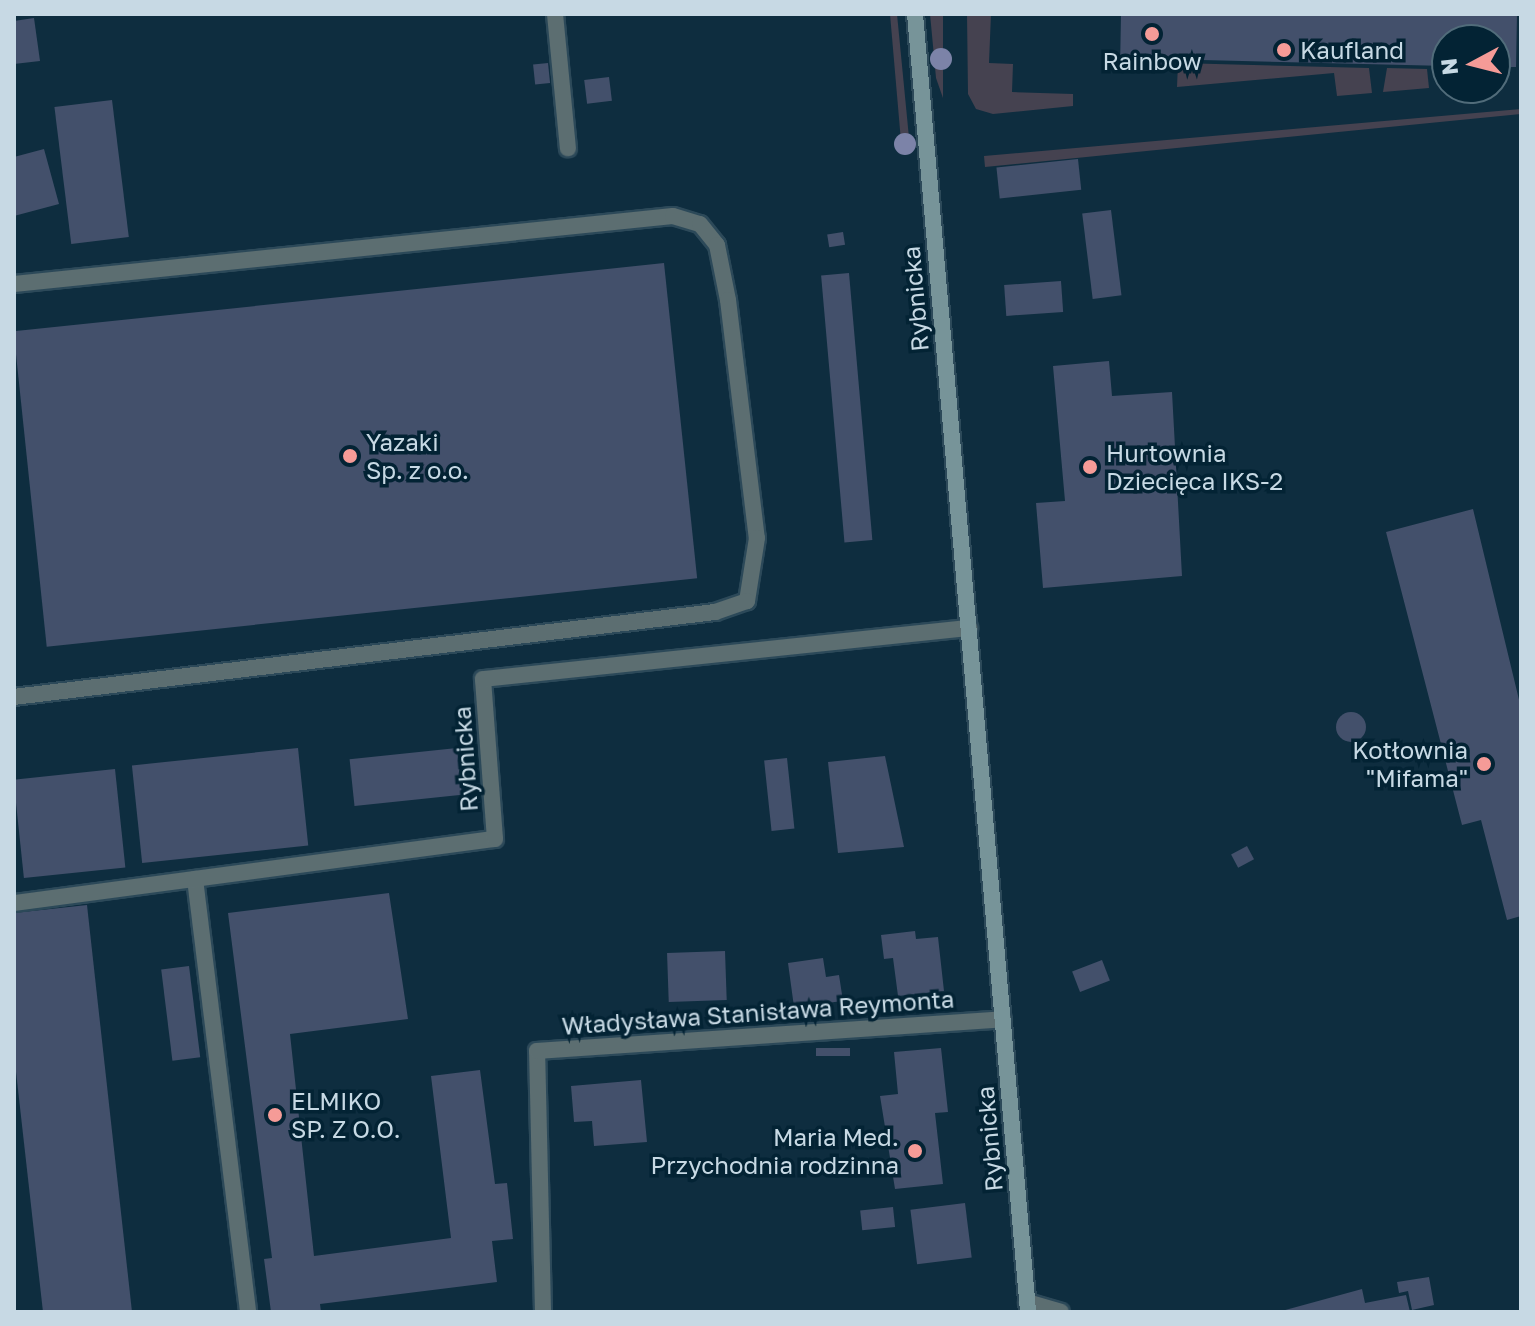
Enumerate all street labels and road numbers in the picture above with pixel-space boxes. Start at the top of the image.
street label: Rybnicka [896,245,934,353]
street label: Rybnicka [447,705,483,813]
street label: Władysława Stanisława Reymonta [561,984,955,1040]
street label: Rybnicka [970,1085,1008,1193]

